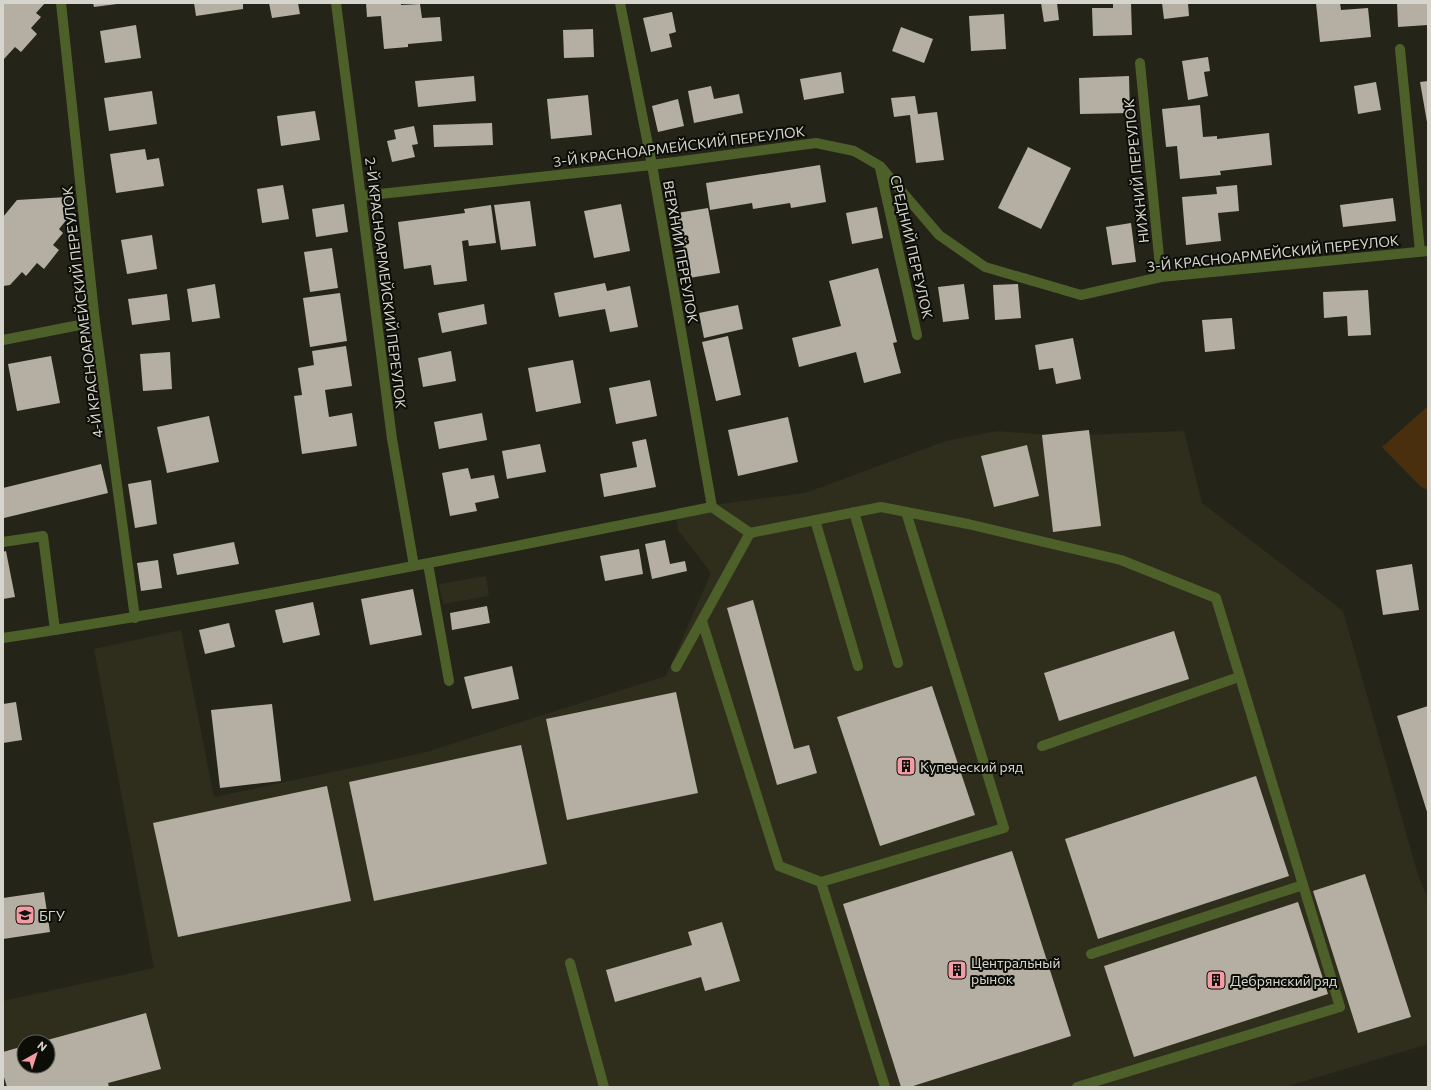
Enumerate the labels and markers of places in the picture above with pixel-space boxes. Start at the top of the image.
building icon: Купеческий ряд [895,755,917,777]
place label: Купеческий ряд [920,758,1023,775]
school or university icon: БГУ [14,904,36,926]
place label: БГУ [39,907,66,924]
place label: Центральный рынок [971,954,1061,987]
building icon: Центральный рынок [946,959,968,981]
building icon: Дебрянский ряд [1205,969,1227,991]
place label: Дебрянский ряд [1230,972,1337,989]

